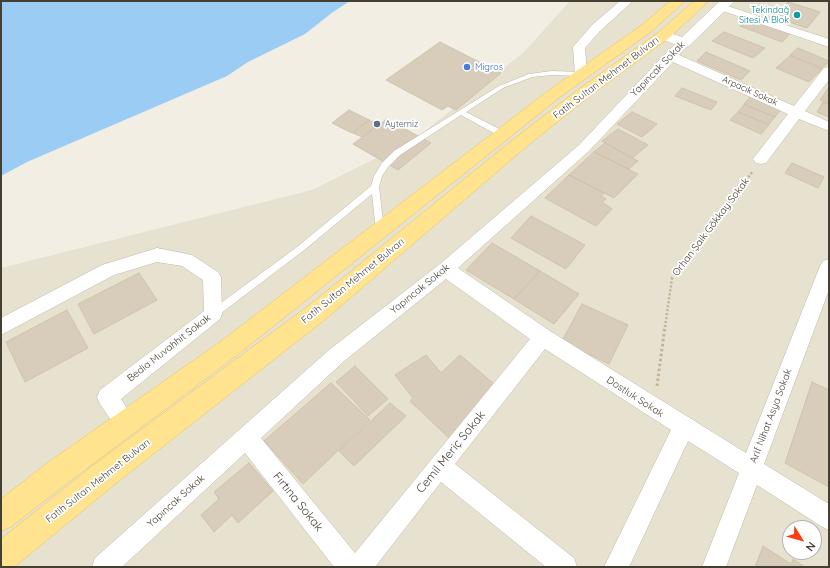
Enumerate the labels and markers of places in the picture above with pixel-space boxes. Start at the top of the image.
place label: Tekindağ Sitesi A Blok [739,5,789,26]
marker: Tekindağ Sitesi A Blok [792,10,802,20]
marker: Migros [462,62,472,72]
place label: Migros [475,62,503,72]
marker: Aytemiz [372,119,382,129]
place label: Aytemiz [385,119,418,129]

